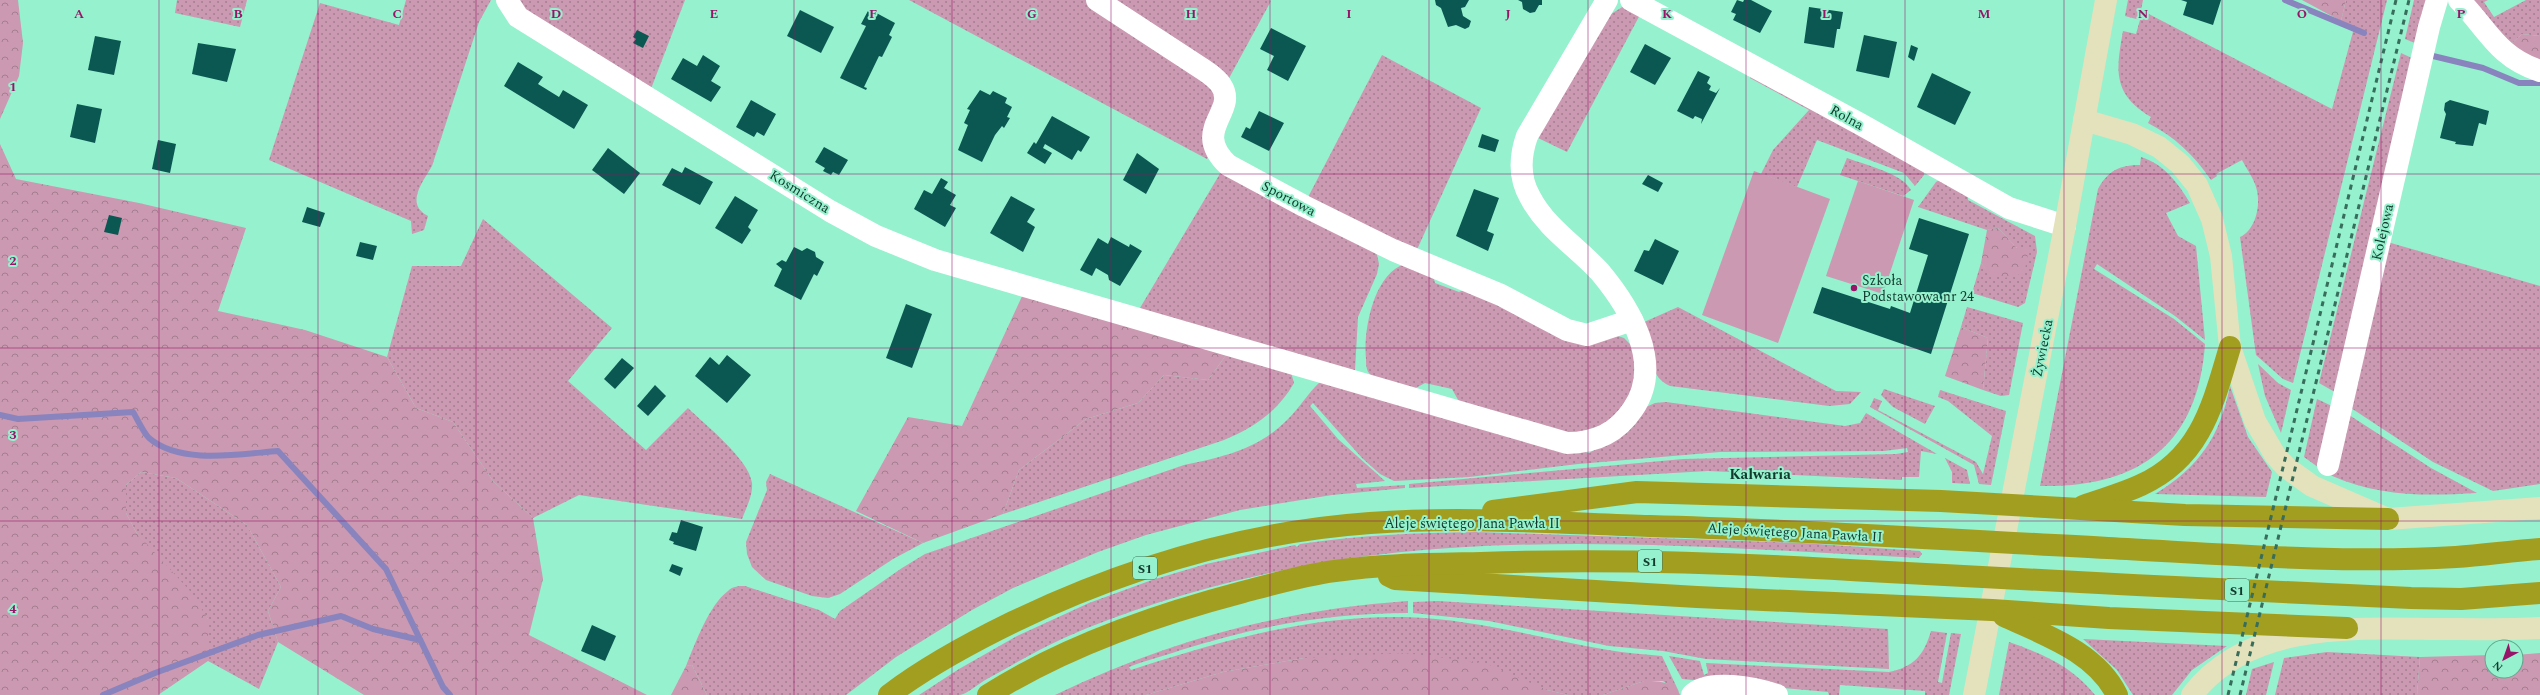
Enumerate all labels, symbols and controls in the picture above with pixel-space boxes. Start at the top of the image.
text: A [74,4,84,24]
text: B [233,4,243,24]
text: C [392,4,402,24]
text: D [551,4,561,24]
text: E [710,4,719,24]
text: F [869,4,877,24]
text: G [1027,4,1037,24]
text: H [1186,4,1197,24]
text: I [1346,4,1352,24]
text: J [1505,4,1511,24]
text: K [1662,4,1672,24]
text: L [1822,4,1830,24]
text: M [1978,4,1991,24]
text: N [2138,4,2149,24]
text: O [2297,4,2307,24]
text: P [2457,4,2466,24]
text: 1 [9,77,17,97]
street label: Rolna [1826,100,1868,135]
street label: Kosmiczna [765,164,834,218]
street label: Sportowa [1258,175,1320,222]
street label: Kolejowa [2366,202,2399,263]
text: 2 [9,251,17,271]
place label: Szkoła Podstawowa nr 24 [1862,270,1974,307]
marker: Szkoła Podstawowa nr 24 [1849,283,1859,293]
street label: Żywiecka [2027,317,2058,379]
text: 3 [9,425,17,445]
district label: Kalwaria [1729,463,1791,486]
street label: Aleje świętego Jana Pawła II [1384,513,1560,534]
street label: Aleje świętego Jana Pawła II [1707,517,1883,548]
road number: S1 [1638,550,1662,572]
road number: S1 [1133,557,1157,579]
road number: S1 [2225,579,2249,601]
text: 4 [9,599,17,619]
north arrow [2484,639,2524,679]
text: N [2489,657,2507,676]

